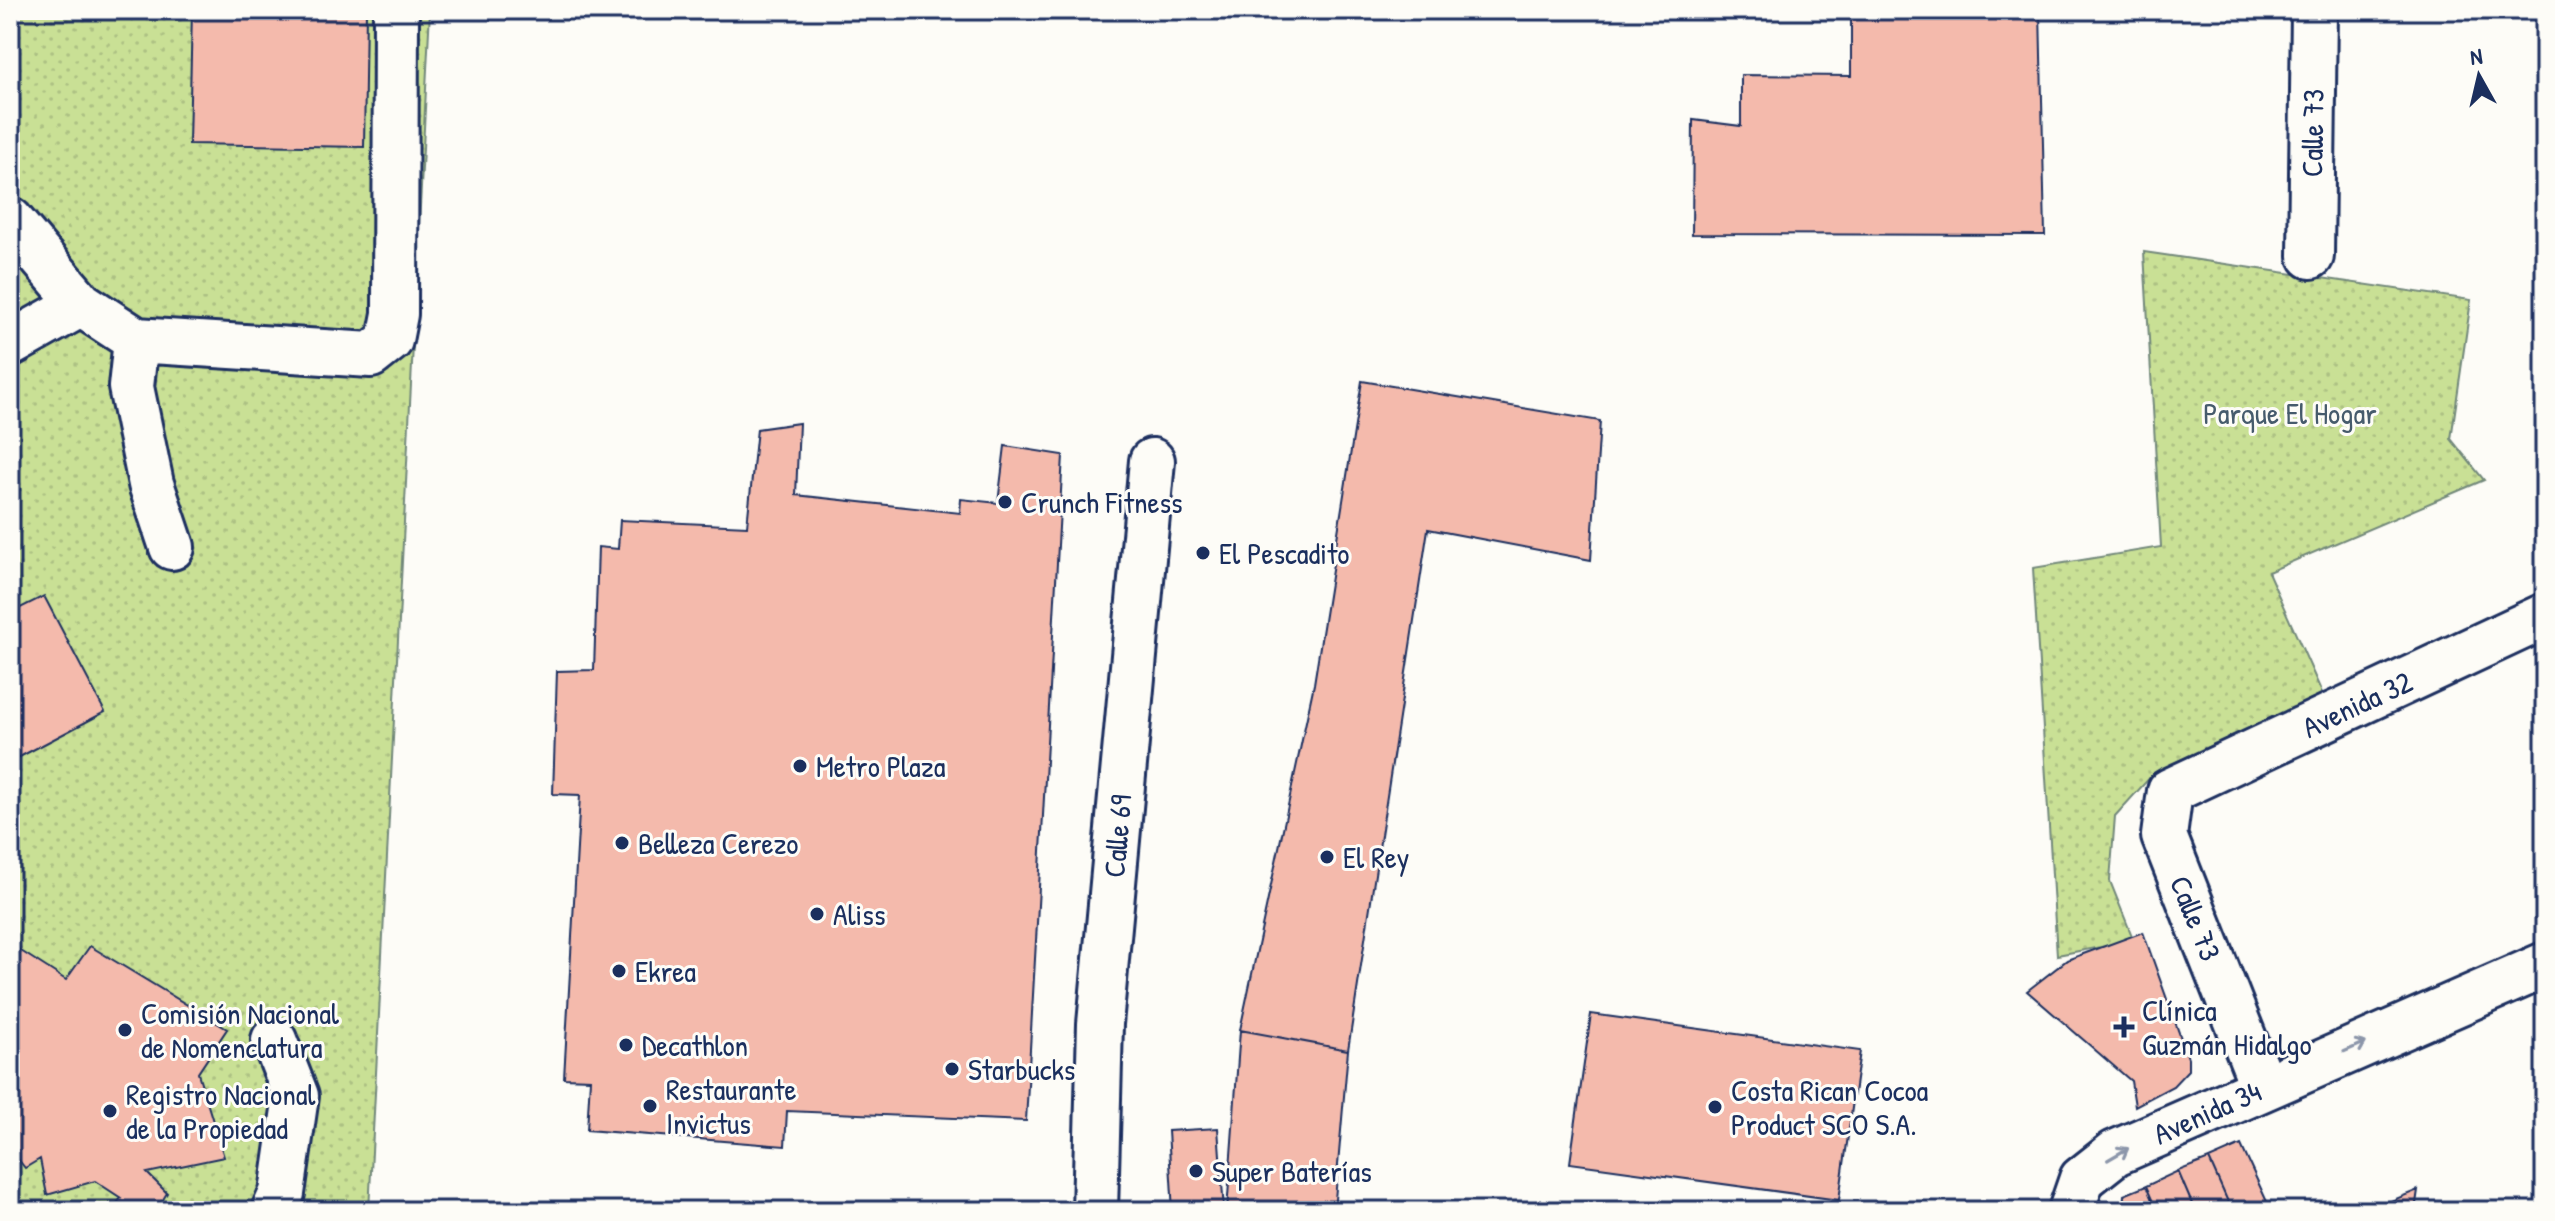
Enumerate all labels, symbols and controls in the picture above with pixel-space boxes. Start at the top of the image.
north arrow [2439,36,2519,116]
text: N [2468,40,2484,72]
street label: Calle 73 [2291,89,2333,177]
park label: Parque El Hogar [2203,393,2377,433]
place label: Crunch Fitness [1021,482,1183,522]
marker: Crunch Fitness [996,493,1014,511]
place label: El Pescadito [1219,533,1349,573]
marker: El Pescadito [1194,544,1212,562]
street label: Avenida 32 [2296,661,2418,747]
place label: Metro Plaza [816,746,946,786]
marker: Metro Plaza [791,757,809,775]
street label: Calle 69 [1093,793,1141,879]
place label: Belleza Cerezo [638,823,798,863]
marker: Belleza Cerezo [613,834,631,852]
place label: El Rey [1343,837,1409,877]
marker: El Rey [1318,848,1336,866]
street label: Calle 73 [2161,870,2231,966]
place label: Aliss [833,894,885,934]
marker: Aliss [808,905,826,923]
place label: Ekrea [635,951,696,991]
marker: Ekrea [610,962,628,980]
place label: Clínica Guzmán Hidalgo [2142,990,2312,1064]
place label: Comisión Nacional de Nomenclatura [141,993,339,1067]
marker: Clínica Guzmán Hidalgo [2113,1016,2135,1038]
marker: Comisión Nacional de Nomenclatura [116,1021,134,1039]
place label: Decathlon [642,1025,748,1065]
marker: Decathlon [617,1036,635,1054]
one-way arrow [2342,1038,2367,1053]
place label: Starbucks [968,1049,1075,1089]
marker: Starbucks [943,1060,961,1078]
place label: Restaurante Invictus [666,1069,796,1143]
place label: Costa Rican Cocoa Product SCO S.A. [1731,1070,1929,1144]
street label: Avenida 34 [2147,1071,2267,1153]
place label: Registro Nacional de la Propiedad [126,1074,316,1148]
marker: Restaurante Invictus [641,1097,659,1115]
marker: Costa Rican Cocoa Product SCO S.A. [1706,1098,1724,1116]
marker: Registro Nacional de la Propiedad [101,1102,119,1120]
one-way arrow [2106,1146,2129,1162]
place label: Super Baterías [1212,1151,1372,1191]
marker: Super Baterías [1187,1162,1205,1180]

